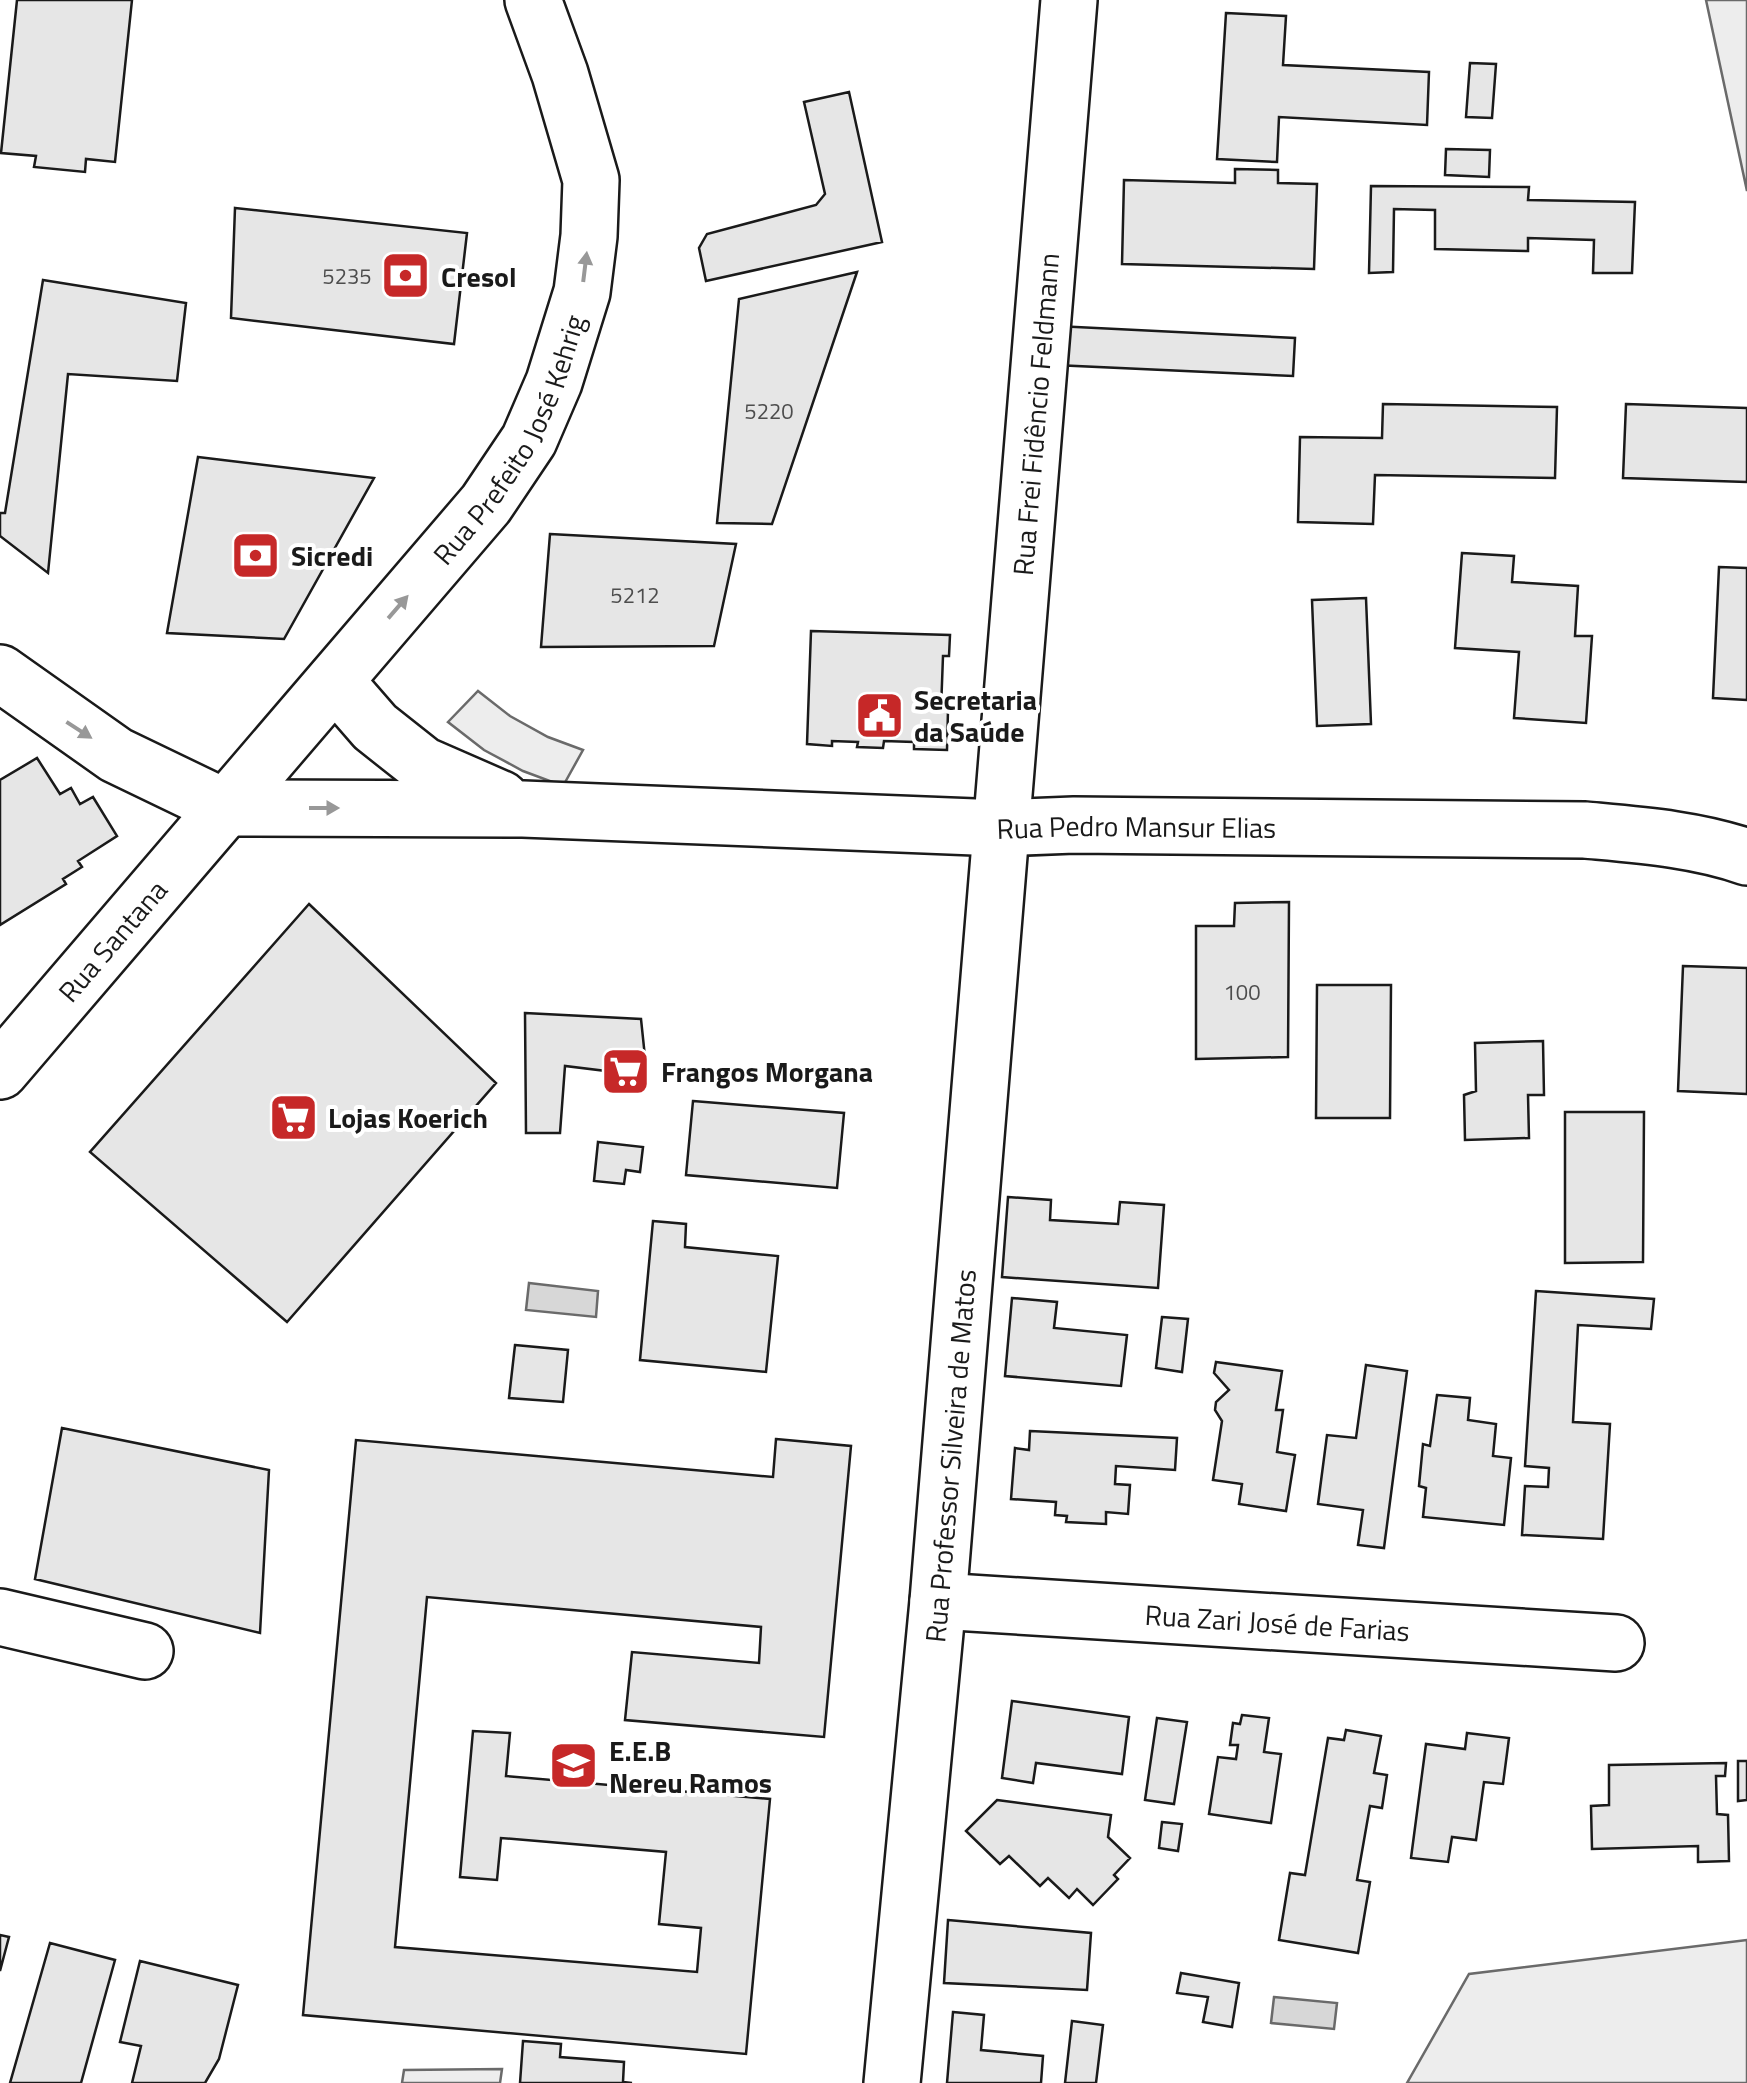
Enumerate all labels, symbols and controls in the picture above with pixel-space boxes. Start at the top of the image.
bank icon: Cresol [380,250,432,302]
one-way arrow [577,251,593,283]
street label: Rua Frei Fidêncio Feldmann [1000,251,1070,577]
place label: Cresol [441,255,517,298]
house number: 5235 [322,259,372,293]
street label: Rua Prefeito José Kehrig [422,309,595,574]
house number: 5220 [744,394,794,428]
bank icon: Sicredi [230,529,282,581]
place label: Sicredi [291,534,373,577]
house number: 5212 [610,578,660,612]
one-way arrow [386,595,408,620]
place label: Secretaria da Saúde [914,678,1037,753]
public building icon: Secretaria da Saúde [853,689,905,741]
one-way arrow [65,721,92,739]
one-way arrow [308,799,340,815]
street label: Rua Pedro Mansur Elias [996,803,1276,850]
street label: Rua Santana [47,870,177,1011]
house number: 100 [1224,975,1260,1009]
supermarket icon: Frangos Morgana [600,1045,652,1097]
place label: Frangos Morgana [661,1050,873,1093]
supermarket icon: Lojas Koerich [267,1091,319,1143]
place label: Lojas Koerich [328,1096,488,1139]
street label: Rua Professor Silveira de Matos [913,1267,987,1644]
street label: Rua Zari José de Farias [1144,1592,1411,1652]
place label: E.E.B Nereu Ramos [609,1729,772,1804]
school or university icon: E.E.B Nereu Ramos [548,1740,600,1792]

